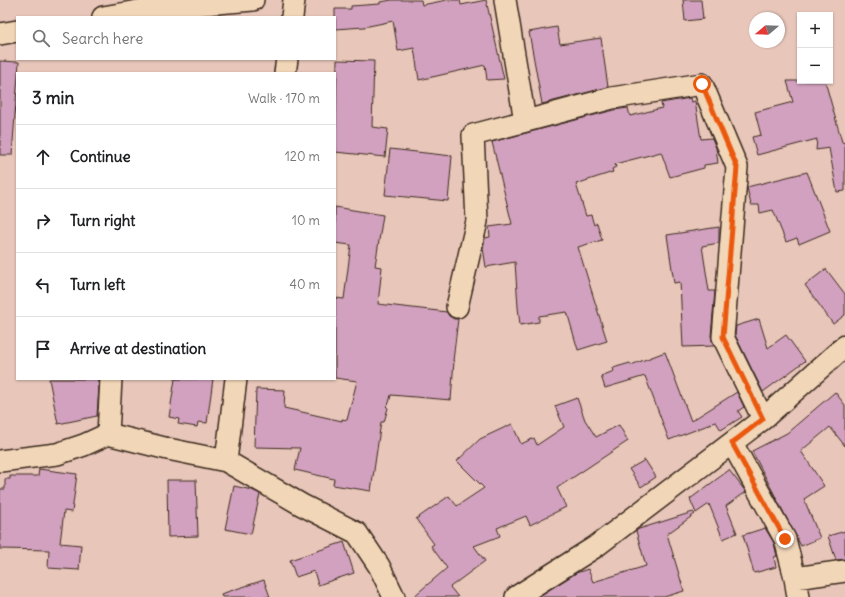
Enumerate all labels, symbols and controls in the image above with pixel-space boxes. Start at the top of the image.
north arrow [749,12,785,48]
map controls [797,12,833,84]
button: + [797,12,833,48]
search box [16,16,336,60]
icon: search [30,27,52,49]
text: Search here [62,29,143,48]
button: − [797,48,833,84]
route start [693,75,711,93]
text: 3 min [32,87,74,109]
text: Walk · 170 m [248,90,320,107]
icon: ahead [32,146,54,168]
text: Continue [70,147,131,166]
text: 120 m [285,148,320,165]
icon: right [32,210,54,232]
text: Turn right [70,211,135,230]
text: 10 m [292,212,320,229]
icon: left [32,274,54,296]
text: Turn left [70,275,125,294]
text: 40 m [289,276,320,293]
icon: arrive [32,338,54,360]
text: Arrive at destination [70,339,206,358]
route end [776,530,794,548]

